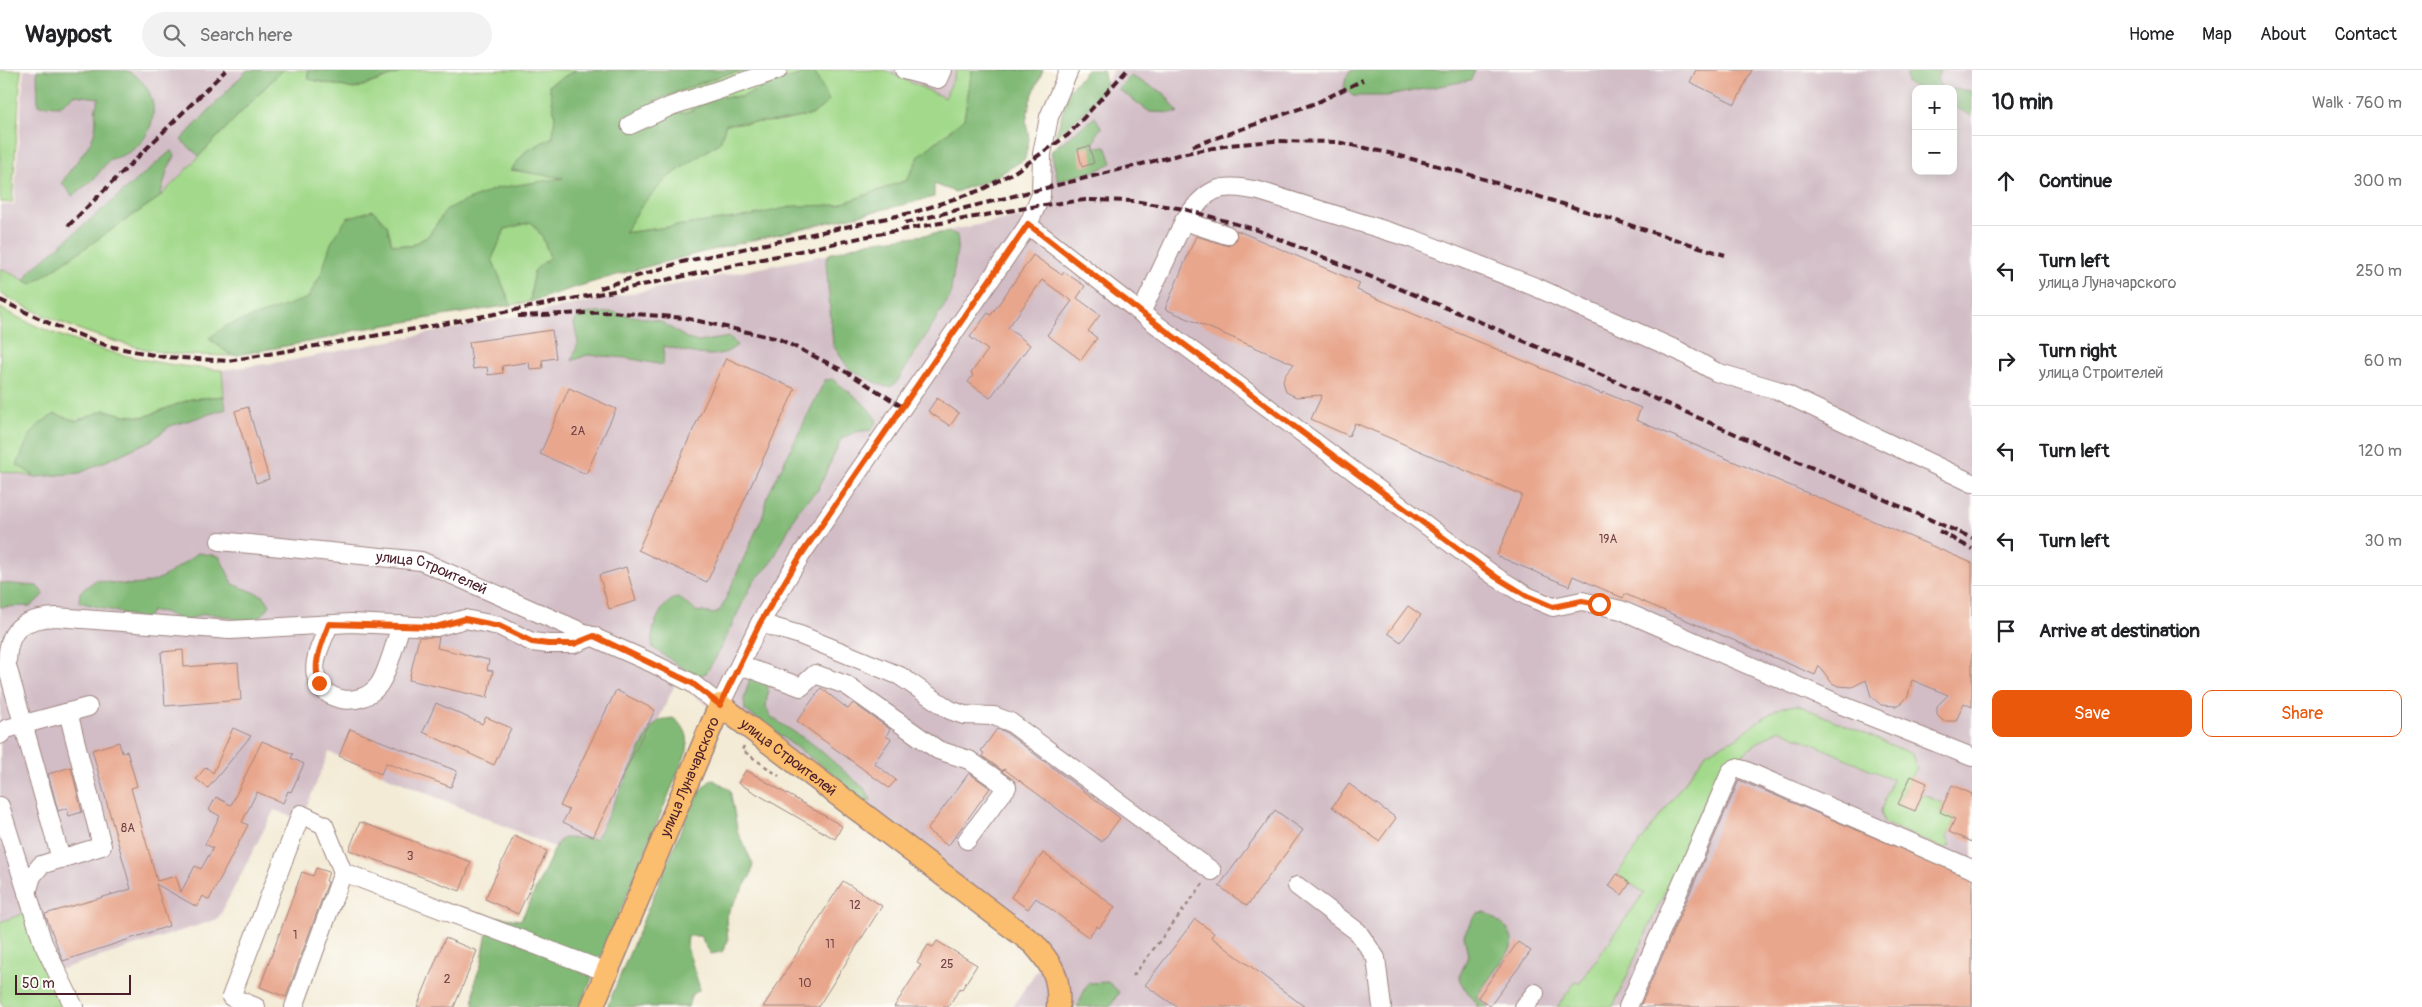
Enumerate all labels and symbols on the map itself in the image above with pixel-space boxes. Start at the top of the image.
house number: 2А [571,424,585,439]
house number: 19А [1599,532,1618,547]
street label: улица Строителей [374,547,490,599]
route start [1588,593,1611,616]
route end [308,672,331,695]
street label: улица Луначарского [655,714,723,841]
street label: улица Строителей [735,714,841,800]
house number: 8А [121,821,135,836]
house number: 3 [407,849,414,864]
house number: 12 [849,898,861,913]
house number: 1 [293,928,297,943]
house number: 11 [825,937,835,952]
house number: 25 [940,957,954,972]
scale bar [15,972,131,995]
house number: 2 [444,972,451,987]
house number: 10 [799,976,811,991]

